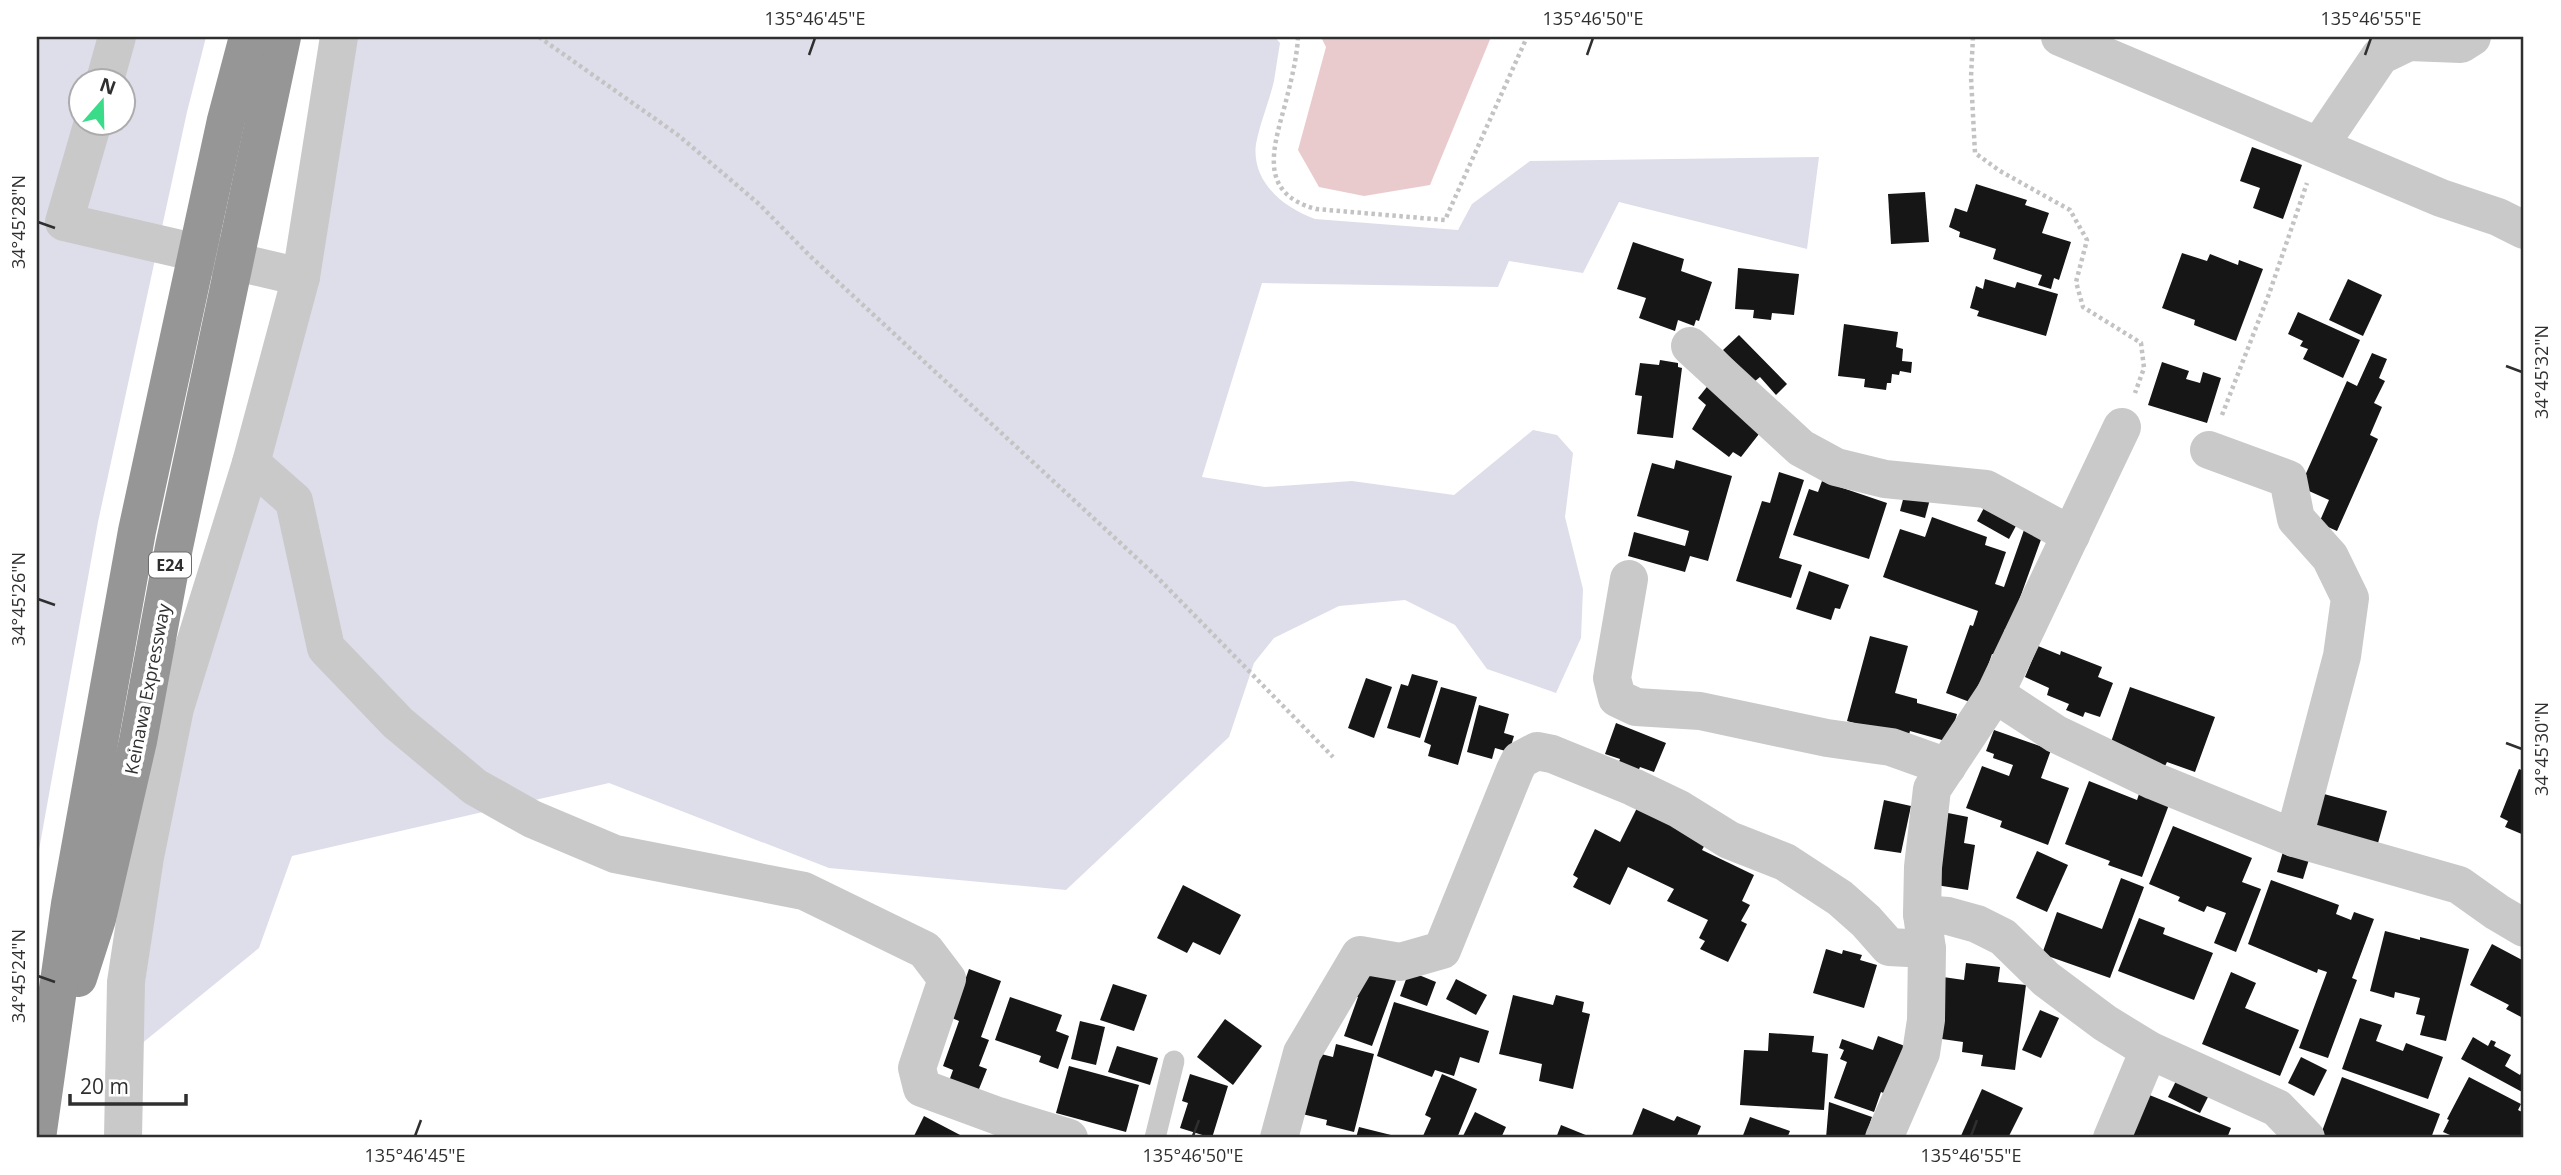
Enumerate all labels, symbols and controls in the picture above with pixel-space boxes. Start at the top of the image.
text: 135°46'45"E [765,6,865,30]
text: 135°46'50"E [1543,6,1643,30]
text: 135°46'55"E [2321,6,2421,30]
north arrow [66,66,136,136]
text: N [96,71,120,101]
text: 34°45'28"N [6,175,30,269]
text: 34°45'32"N [2529,325,2553,419]
text: 34°45'26"N [6,552,30,646]
road number: E24 [149,552,191,578]
street label: Keinawa Expressway [119,601,176,776]
text: 34°45'30"N [2529,702,2553,796]
text: 34°45'24"N [6,929,30,1023]
scale bar [70,1063,186,1107]
text: 20 m [80,1072,129,1100]
text: 135°46'45"E [365,1143,465,1167]
text: 135°46'50"E [1143,1143,1243,1167]
text: 135°46'55"E [1921,1143,2021,1167]

